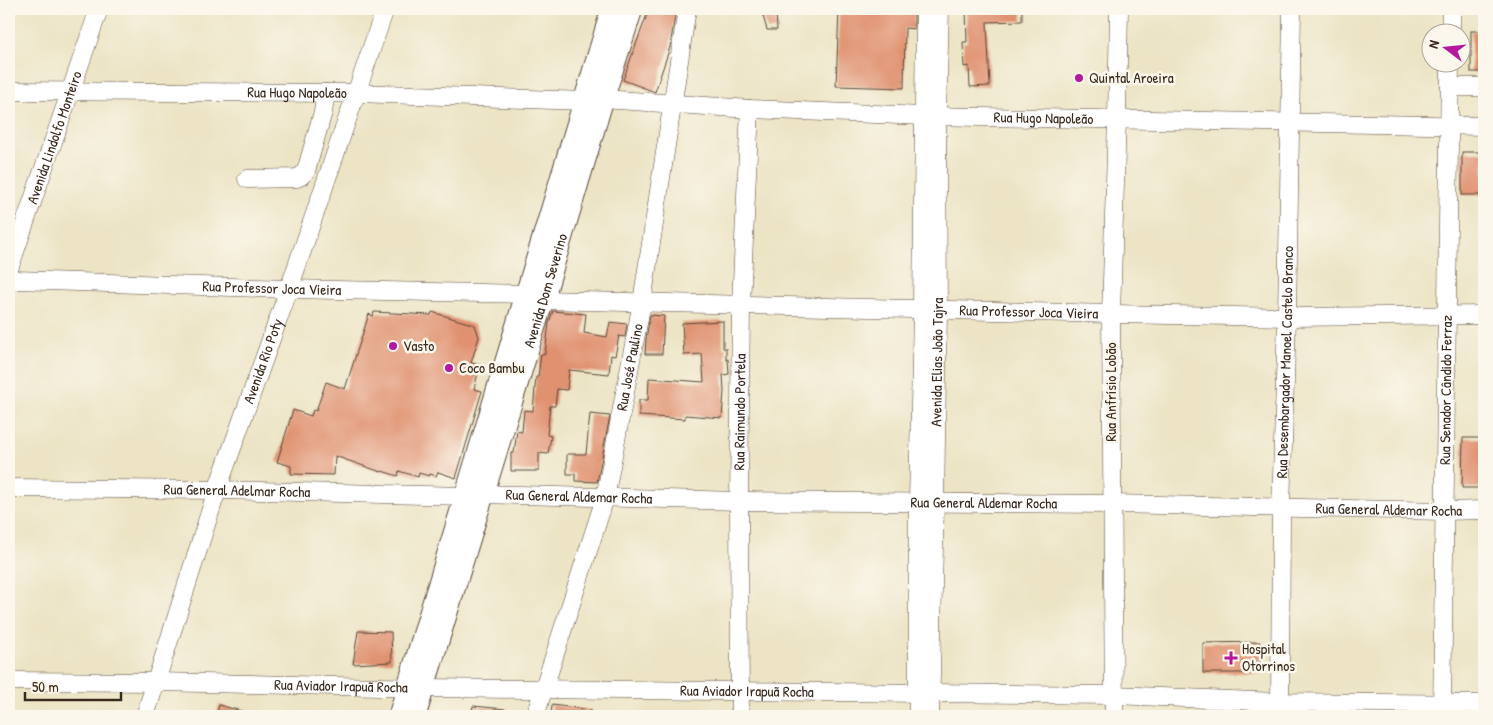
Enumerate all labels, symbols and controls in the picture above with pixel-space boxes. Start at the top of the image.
north arrow [1420,22,1470,72]
text: N [1423,38,1443,50]
place label: Quintal Aroeira [1089,67,1174,88]
street label: Avenida Lindolfo Monteiro [21,68,87,207]
marker: Quintal Aroeira [1073,72,1085,84]
street label: Rua Hugo Napoleão [247,81,347,103]
street label: Rua Hugo Napoleão [993,106,1094,129]
street label: Avenida Dom Severino [518,231,572,350]
street label: Rua Desembargador Manoel Castelo Branco [1271,246,1298,479]
street label: Rua Professor Joca Vieira [202,275,342,300]
street label: Avenida Elias João Tajra [925,297,948,427]
street label: Rua Professor Joca Vieira [959,299,1099,324]
street label: Rua Senador Cândido Ferraz [1434,314,1457,465]
street label: Avenida Rio Poty [238,316,288,407]
street label: Rua José Paulino [611,322,648,413]
place label: Vasto [403,335,434,356]
marker: Vasto [387,340,399,352]
street label: Rua Anfrísio Lobão [1100,342,1121,442]
street label: Rua Raimundo Portela [728,353,750,470]
place label: Coco Bambu [459,357,524,378]
marker: Coco Bambu [443,362,455,374]
street label: Rua General Adelmar Rocha [164,478,311,502]
street label: Rua General Aldemar Rocha [505,484,653,509]
street label: Rua General Aldemar Rocha [910,491,1057,514]
street label: Rua General Aldemar Rocha [1315,497,1462,521]
place label: Hospital Otorrinos [1242,638,1295,676]
marker: Hospital Otorrinos [1224,651,1238,665]
scale bar [25,670,121,702]
street label: Rua Aviador Irapuã Rocha [274,674,408,698]
text: 50 m [32,676,59,697]
street label: Rua Aviador Irapuã Rocha [680,680,814,702]

